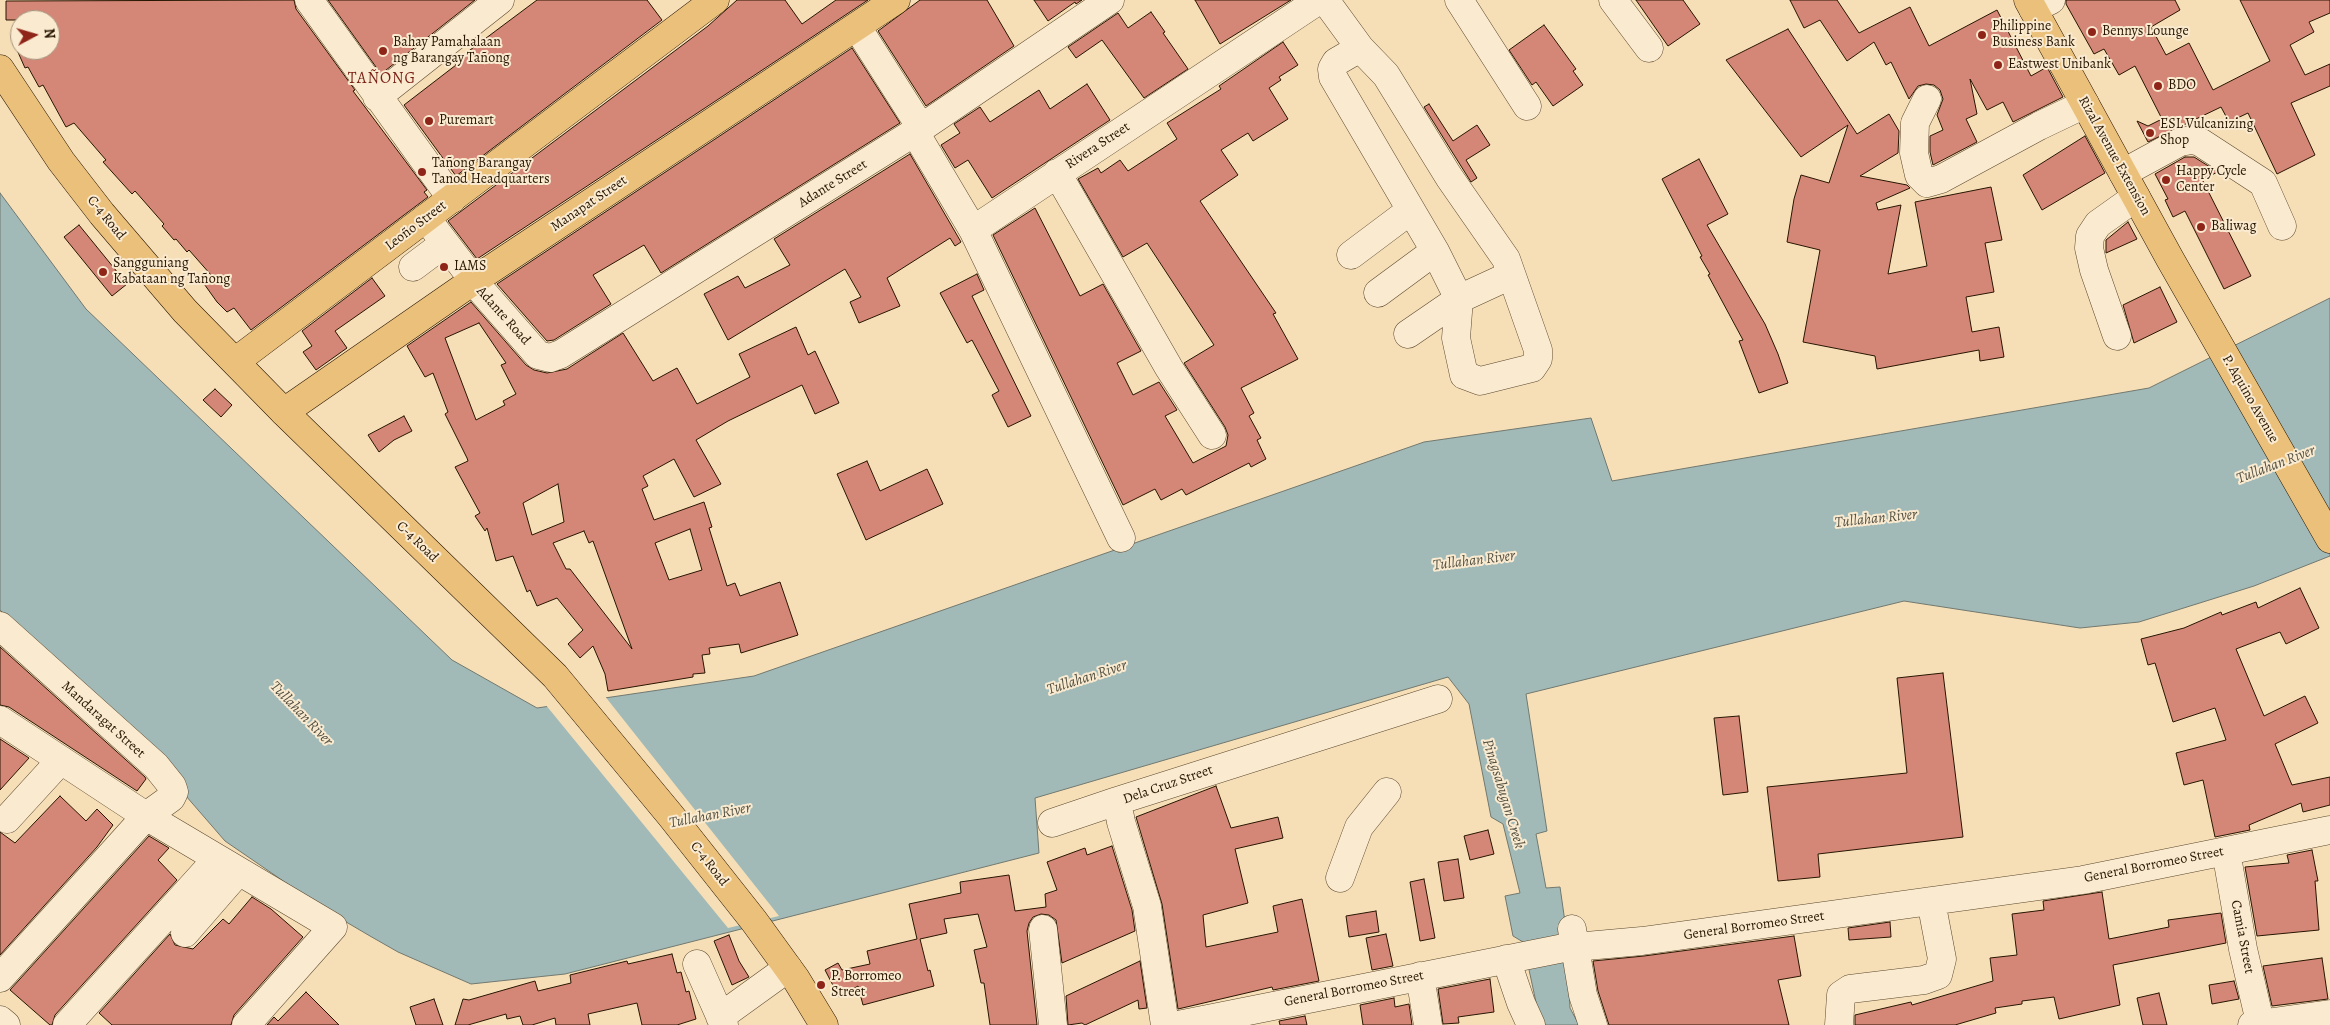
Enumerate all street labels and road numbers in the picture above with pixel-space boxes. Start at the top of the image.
street label: Rizal Avenue Extension [2074,93,2154,219]
street label: Rivera Street [1063,119,1133,173]
street label: Adante Street [796,156,870,212]
street label: Manapat Street [548,172,630,236]
street label: C-4 Road [83,193,129,243]
street label: Leoño Street [382,198,450,254]
street label: Adante Road [473,283,533,349]
street label: P. Aquino Avenue [2218,352,2282,446]
street label: C-4 Road [392,518,442,566]
street label: Mandaragat Street [58,678,148,762]
street label: Dela Cruz Street [1121,762,1215,808]
street label: C-4 Road [686,838,732,890]
street label: General Borromeo Street [2083,843,2225,887]
street label: Camia Street [2227,899,2257,975]
street label: General Borromeo Street [1683,908,1825,944]
street label: General Borromeo Street [1283,967,1425,1011]

